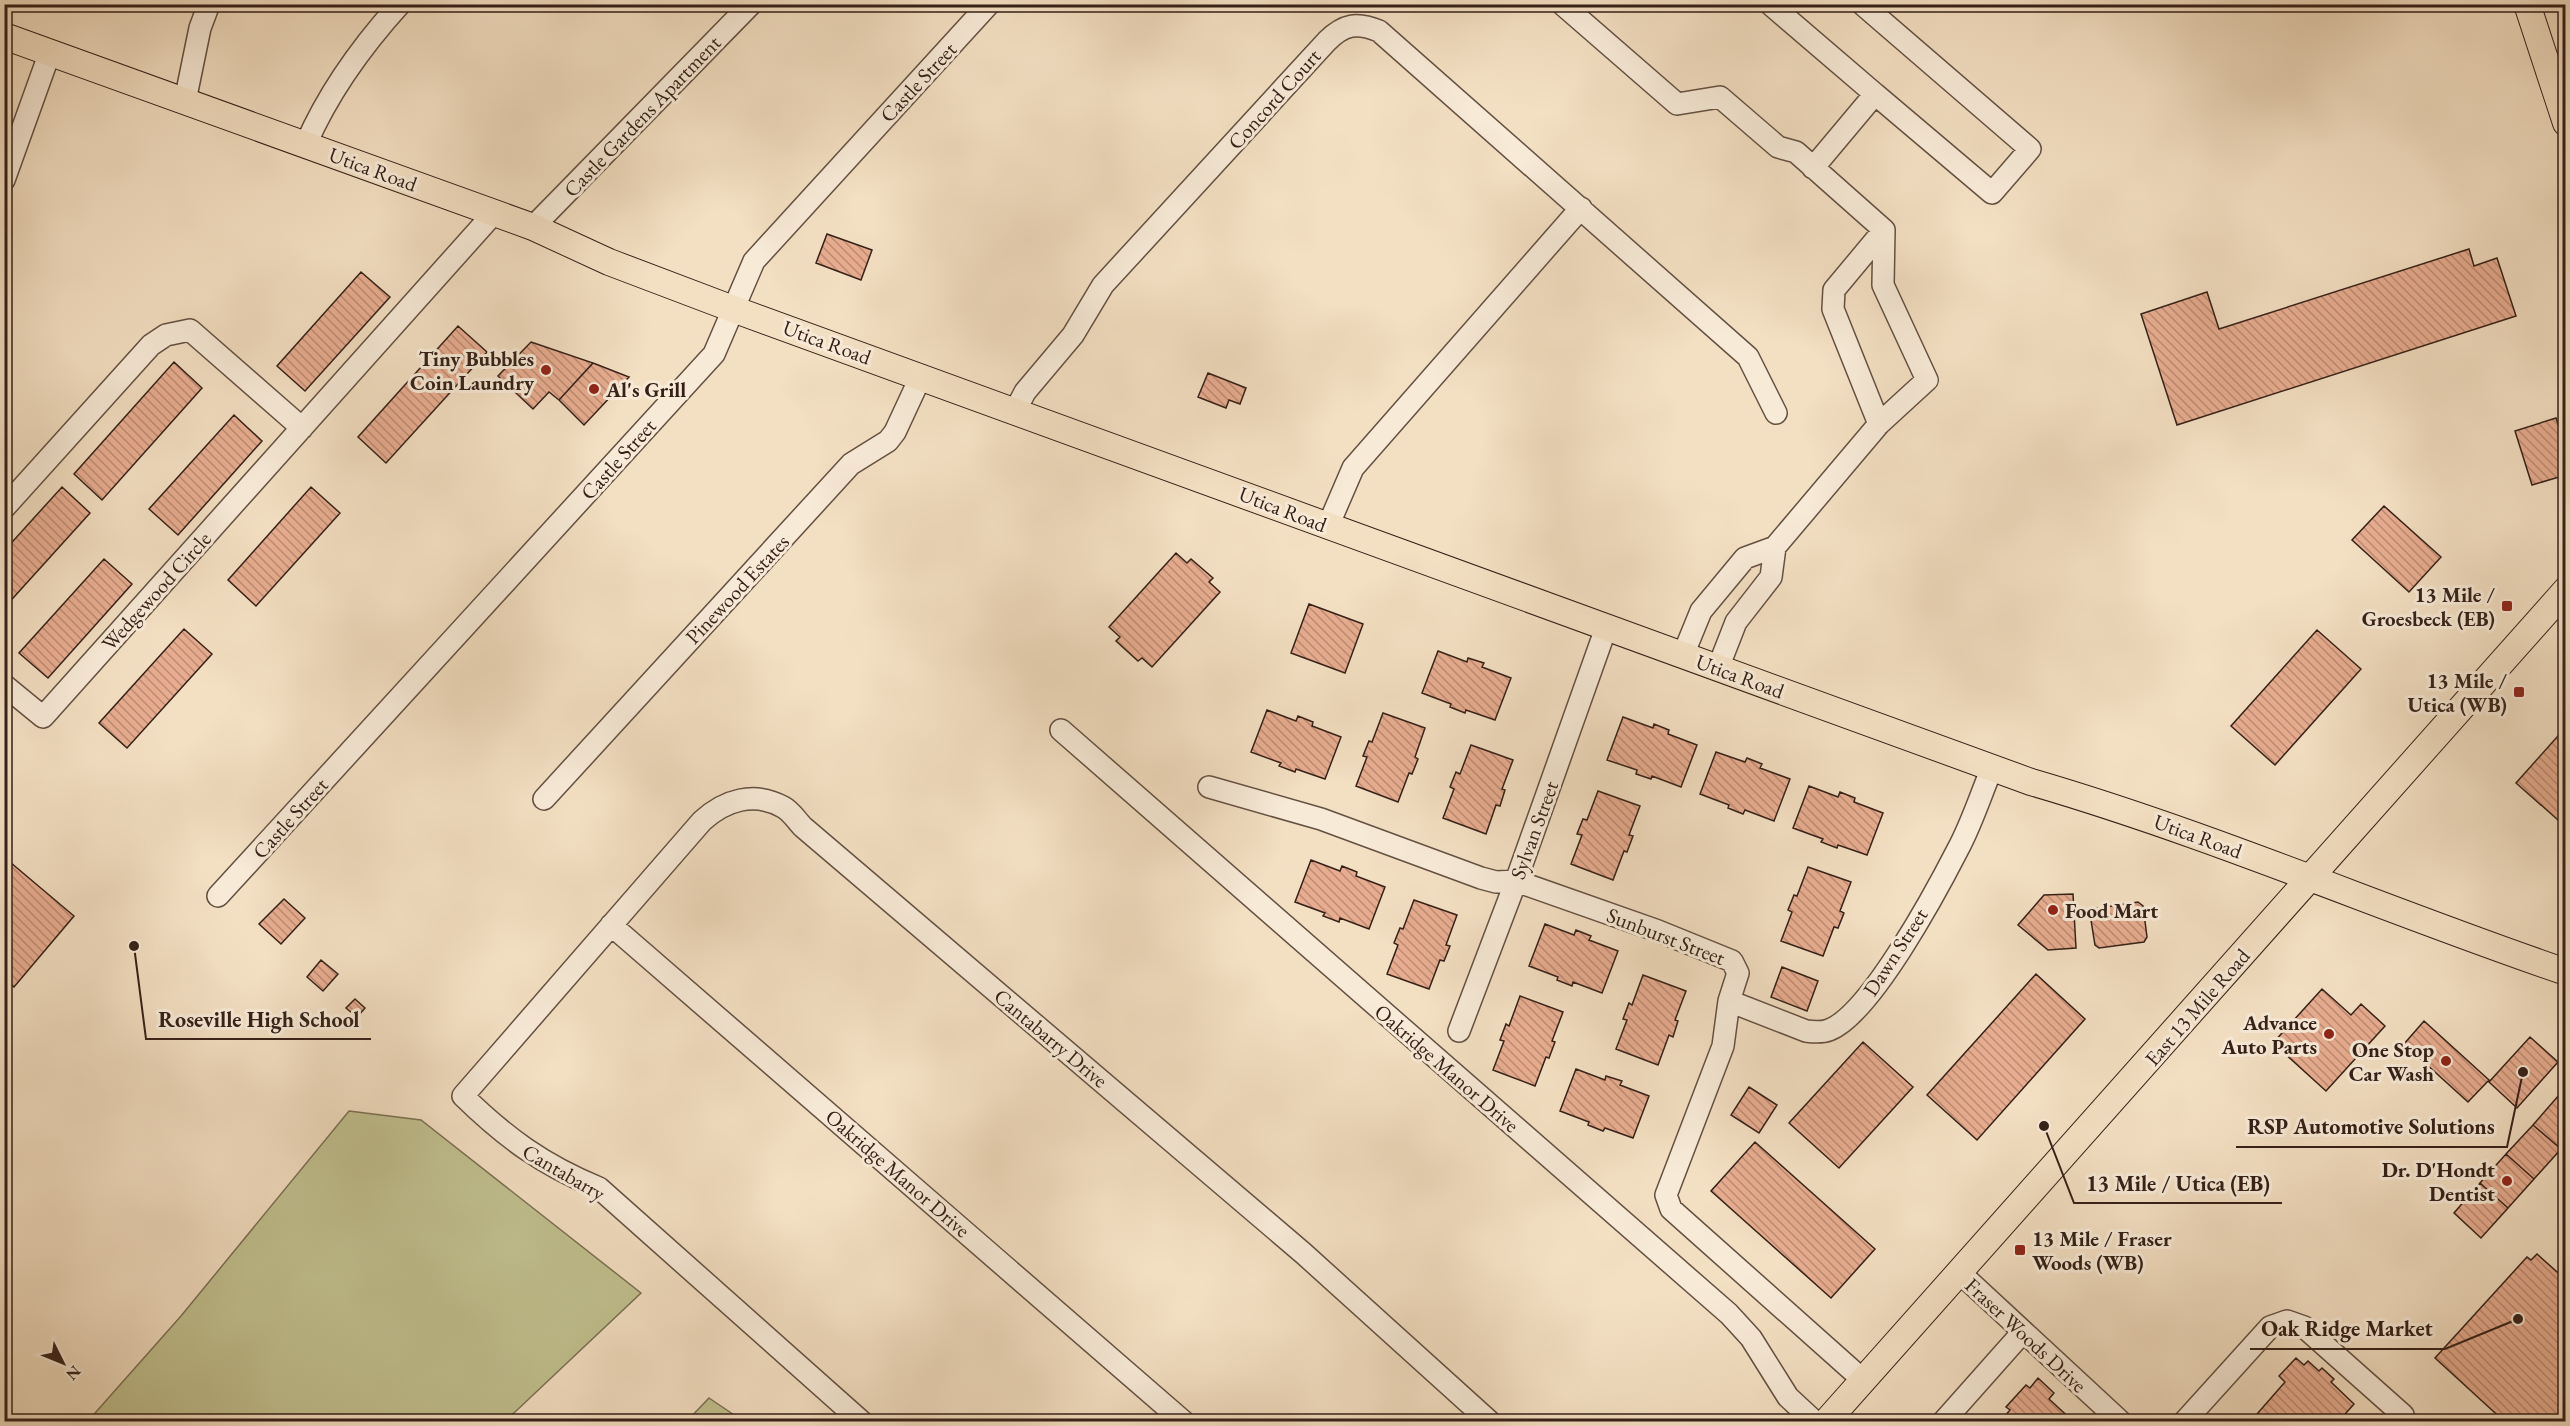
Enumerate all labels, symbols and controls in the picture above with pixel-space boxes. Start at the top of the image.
street label: Castle Gardens Apartment [558,29,727,203]
street label: Castle Street [874,36,962,128]
street label: Concord Court [1222,43,1327,155]
street label: Utica Road [325,141,421,198]
street label: Utica Road [779,314,875,371]
place label: Tiny Bubbles Coin Laundry [410,345,535,396]
marker: Tiny Bubbles Coin Laundry [539,363,553,377]
place label: Al's Grill [605,376,686,403]
marker: Al's Grill [587,382,601,396]
street label: Castle Street [574,412,662,505]
street label: Utica Road [1235,480,1331,538]
street label: Wedgewood Circle [95,526,217,656]
street label: Pinewood Estates [679,528,795,650]
place label: 13 Mile / Groesbeck (EB) [2362,581,2495,632]
marker: 13 Mile / Groesbeck (EB) [2500,599,2514,613]
street label: Utica Road [1692,648,1788,705]
place label: 13 Mile / Utica (WB) [2407,667,2507,718]
marker: 13 Mile / Utica (WB) [2512,685,2526,699]
street label: Castle Street [246,771,334,864]
street label: Sylvan Street [1504,777,1564,883]
street label: Utica Road [2150,808,2246,865]
place label: Food Mart [2065,897,2158,924]
street label: Sunburst Street [1603,901,1729,971]
street label: Dawn Street [1857,903,1934,1001]
marker: Food Mart [2046,903,2060,917]
street label: East 13 Mile Road [2139,942,2256,1071]
street label: Cantabarry Drive [989,983,1113,1093]
street label: Oakridge Manor Drive [1369,998,1525,1138]
callout: Roseville High School [146,999,371,1039]
text: Roseville High School [158,1005,360,1034]
place label: Advance Auto Parts [2221,1009,2317,1060]
marker: Advance Auto Parts [2322,1027,2336,1041]
place label: One Stop Car Wash [2349,1036,2434,1087]
marker: One Stop Car Wash [2439,1054,2453,1068]
street label: Oakridge Manor Drive [820,1103,976,1243]
callout: RSP Automotive Solutions [2236,1107,2507,1147]
text: RSP Automotive Solutions [2247,1112,2495,1141]
street label: Cantabarry [518,1137,611,1207]
place label: Dr. D'Hondt Dentist [2382,1156,2495,1207]
callout: 13 Mile / Utica (EB) [2074,1163,2282,1203]
text: 13 Mile / Utica (EB) [2086,1169,2270,1198]
marker: Dr. D'Hondt Dentist [2500,1174,2514,1188]
place label: 13 Mile / Fraser Woods (WB) [2032,1225,2172,1276]
marker: 13 Mile / Fraser Woods (WB) [2013,1243,2027,1257]
street label: Fraser Woods Drive [1959,1272,2093,1398]
callout: Oak Ridge Market [2250,1309,2445,1349]
text: Oak Ridge Market [2261,1314,2434,1343]
north arrow [33,1333,93,1393]
text: N [61,1361,86,1385]

